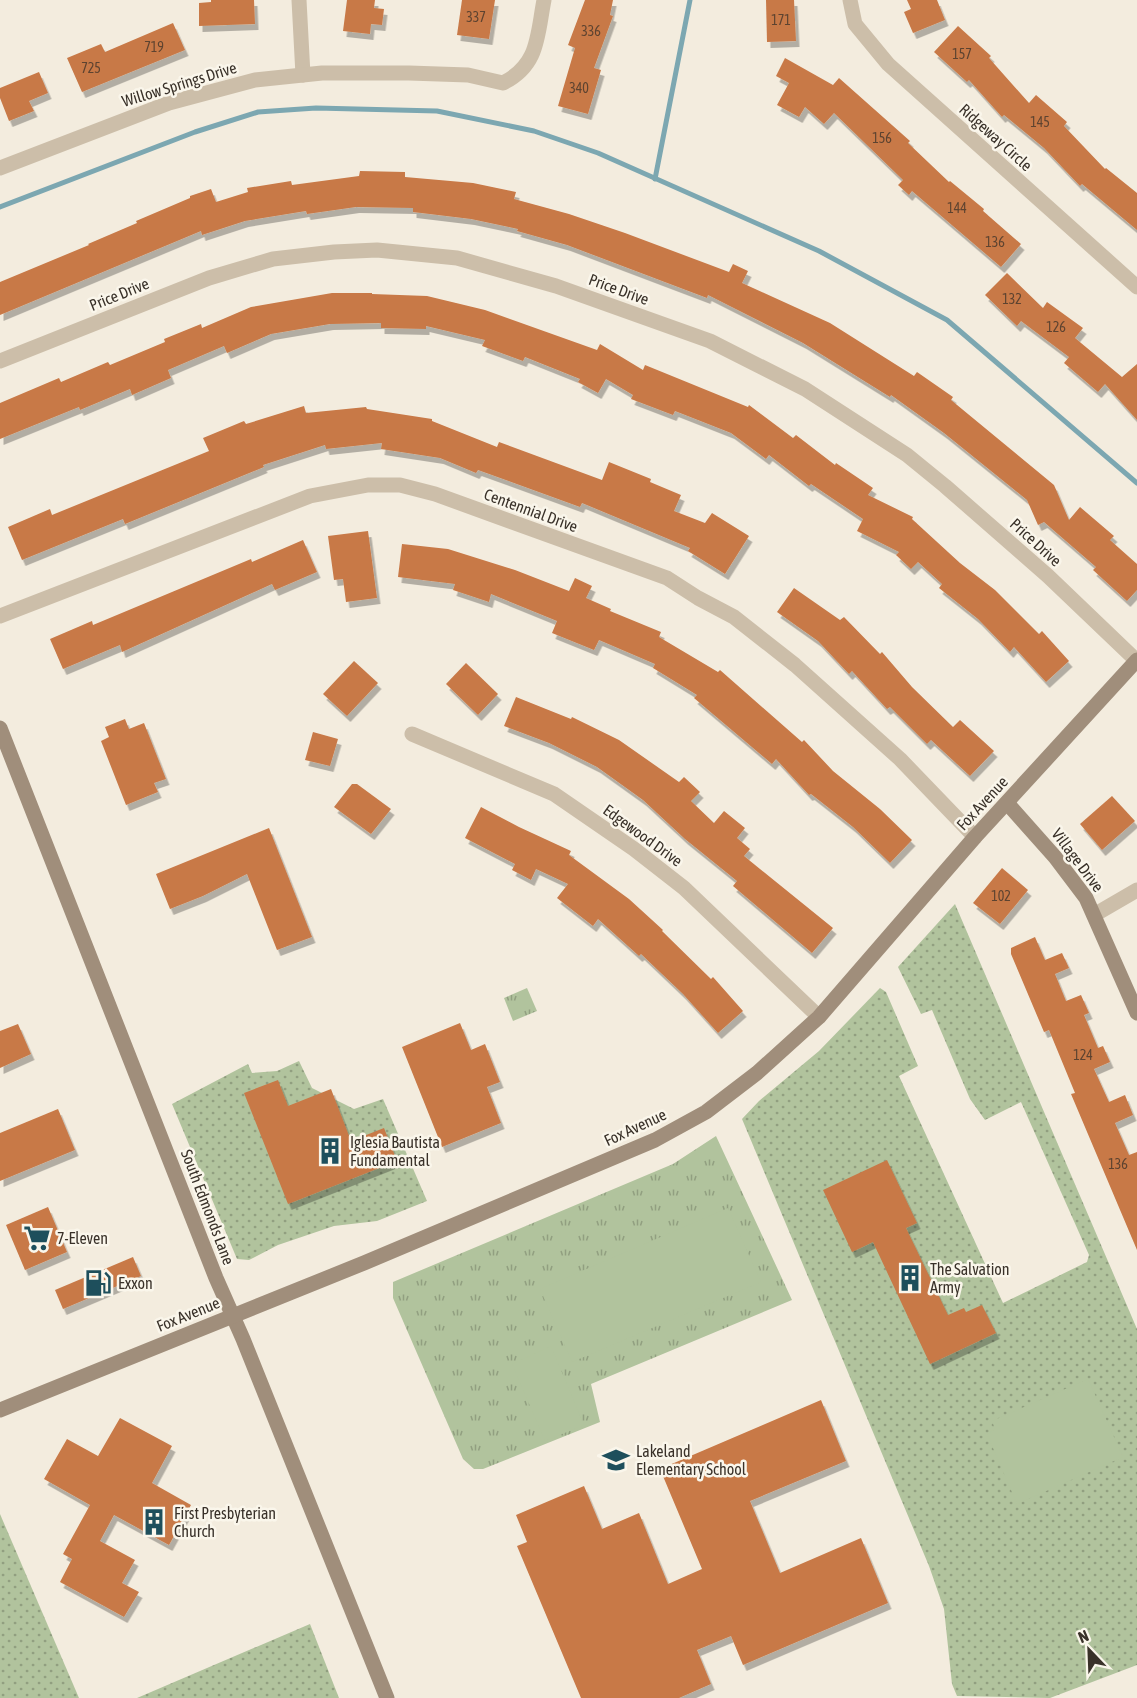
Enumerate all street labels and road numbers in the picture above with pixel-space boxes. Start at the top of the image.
street label: Willow Springs Drive [119,58,239,111]
street label: Ridgeway Circle [955,100,1036,175]
street label: Price Drive [586,270,652,308]
street label: Price Drive [87,274,151,314]
street label: Centennial Drive [482,485,580,535]
street label: Price Drive [1007,514,1065,570]
street label: Fox Avenue [953,773,1011,833]
street label: Edgewood Drive [599,800,686,871]
street label: Village Drive [1048,825,1108,896]
street label: Fox Avenue [601,1105,669,1149]
street label: South Edmonds Lane [178,1147,238,1267]
street label: Fox Avenue [154,1293,222,1335]

